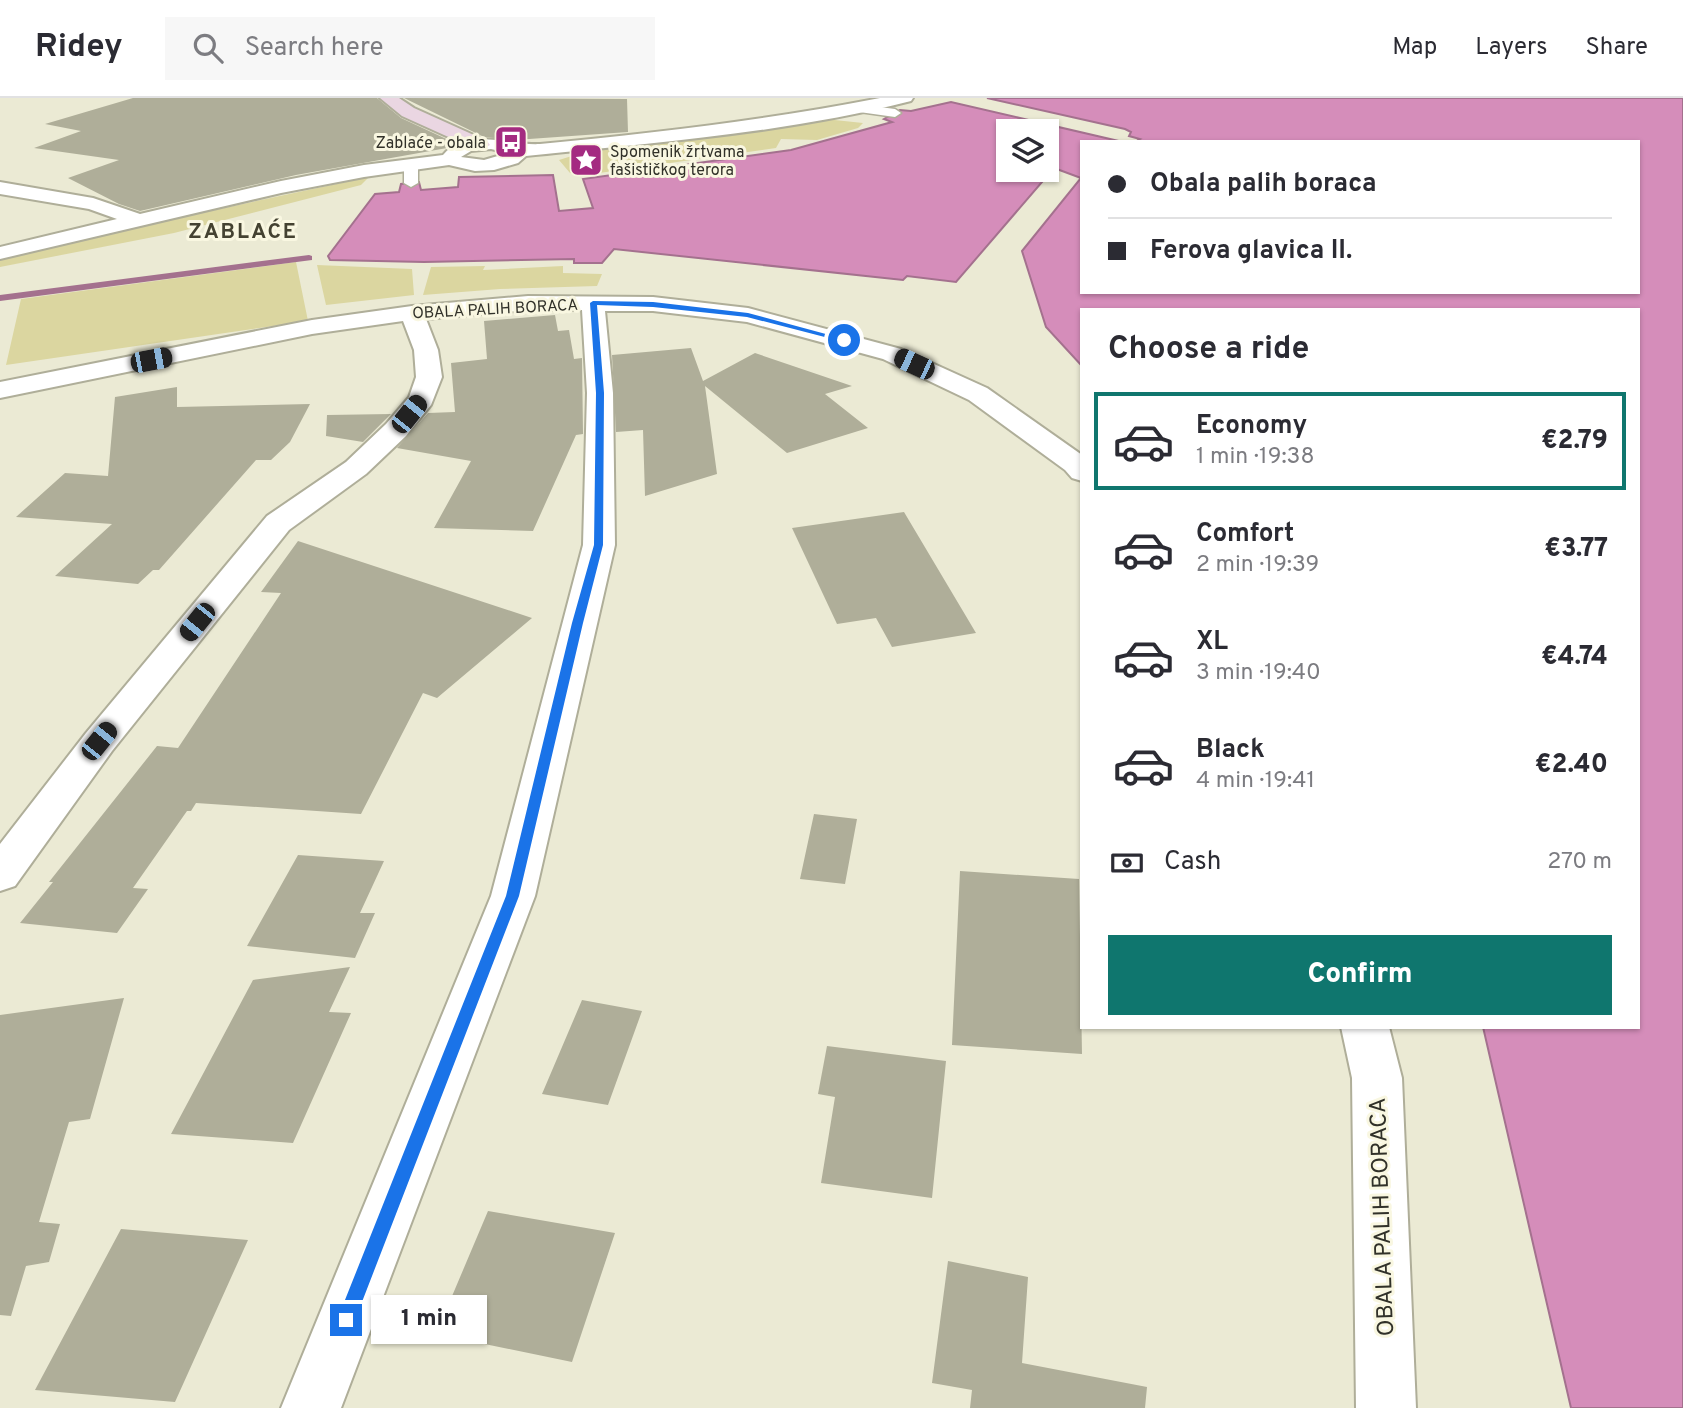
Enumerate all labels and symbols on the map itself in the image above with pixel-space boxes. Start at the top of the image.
bus stop icon: Zablaće - obala [492,123,530,161]
place label: Zablaće - obala [375,134,486,154]
place icon: Spomenik žrtvama fašističkog terora [567,141,605,179]
place label: Spomenik žrtvama fašističkog terora [610,143,744,181]
district label: ZABLAĆE [188,218,298,246]
street label: OBALA PALIH BORACA [412,296,579,324]
route start [828,324,860,356]
car [129,346,174,374]
car [891,346,938,382]
car [388,391,431,437]
car [176,599,219,645]
car [78,718,121,764]
street label: OBALA PALIH BORACA [1365,1097,1402,1337]
callout: 1 min [370,1296,486,1344]
route end [330,1304,362,1336]

